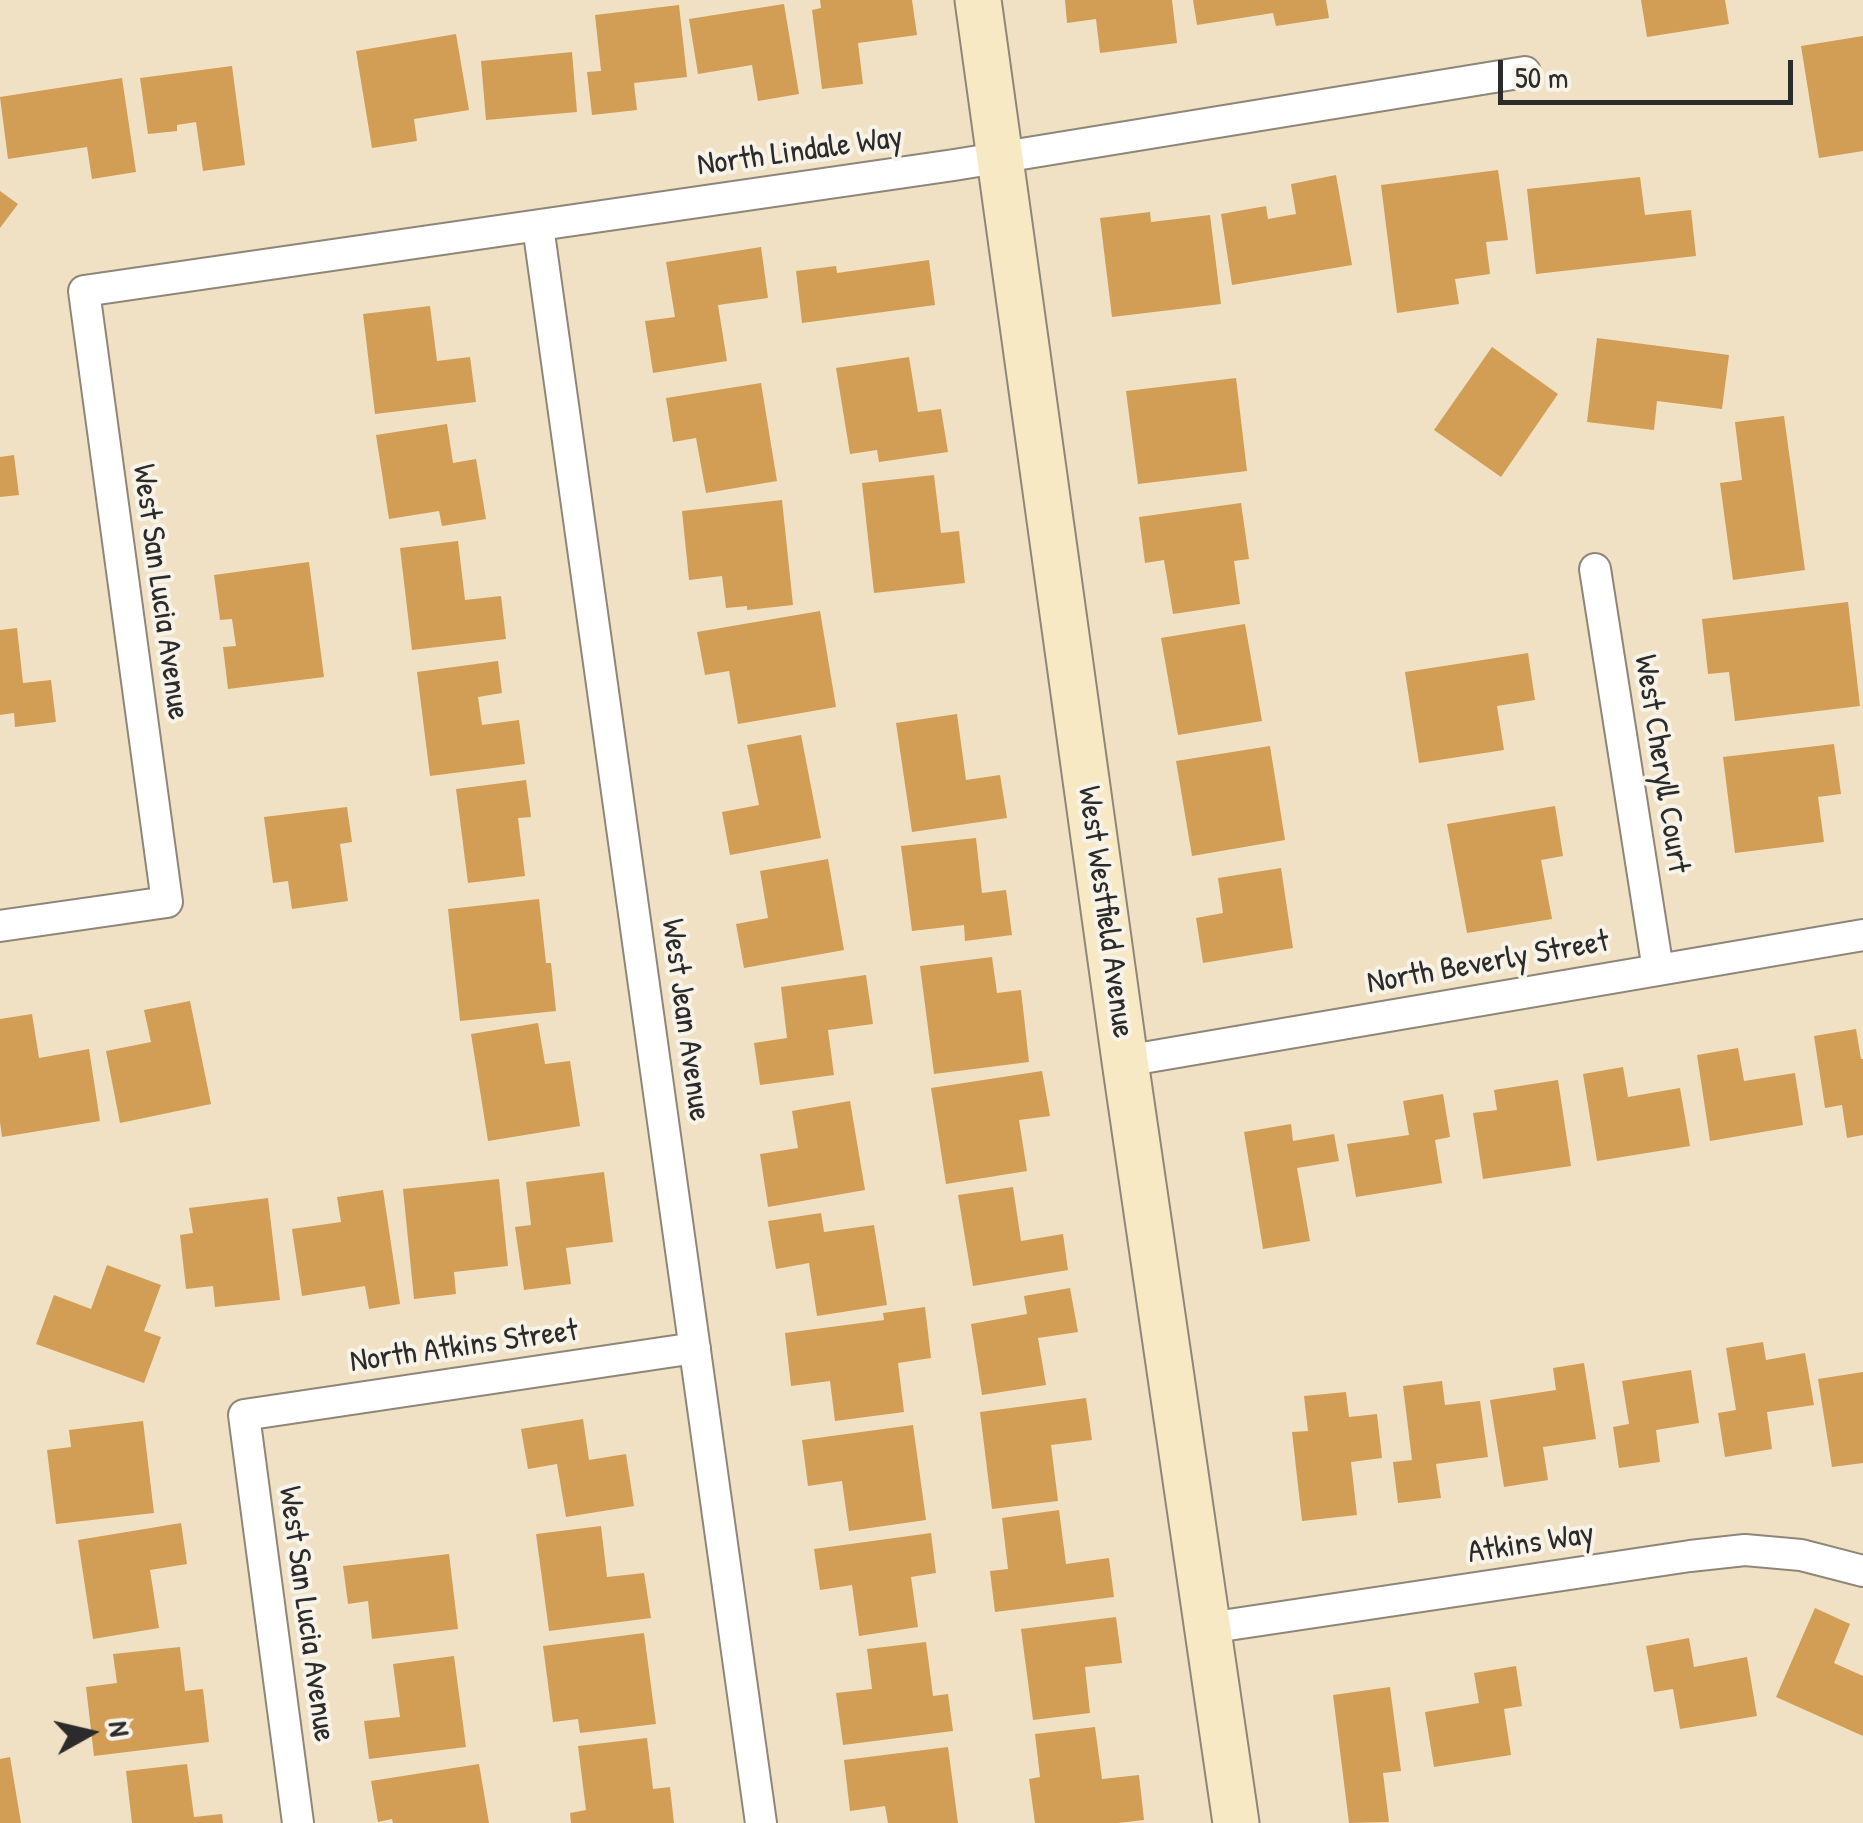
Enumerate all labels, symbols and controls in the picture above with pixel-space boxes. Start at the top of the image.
scale bar [1503,40,1798,102]
text: 50 m [1515,57,1568,97]
street label: North Lindale Way [695,119,905,185]
street label: West San Lucia Avenue [123,462,197,722]
street label: West Cheryll Court [1625,652,1697,876]
street label: West Westfield Avenue [1068,784,1142,1040]
street label: West Jean Avenue [652,917,718,1123]
street label: North Beverly Street [1364,923,1612,1003]
street label: North Atkins Street [348,1312,580,1382]
street label: West San Lucia Avenue [269,1484,343,1744]
street label: Atkins Way [1465,1515,1597,1573]
north arrow [40,1683,140,1783]
text: N [100,1719,140,1739]

